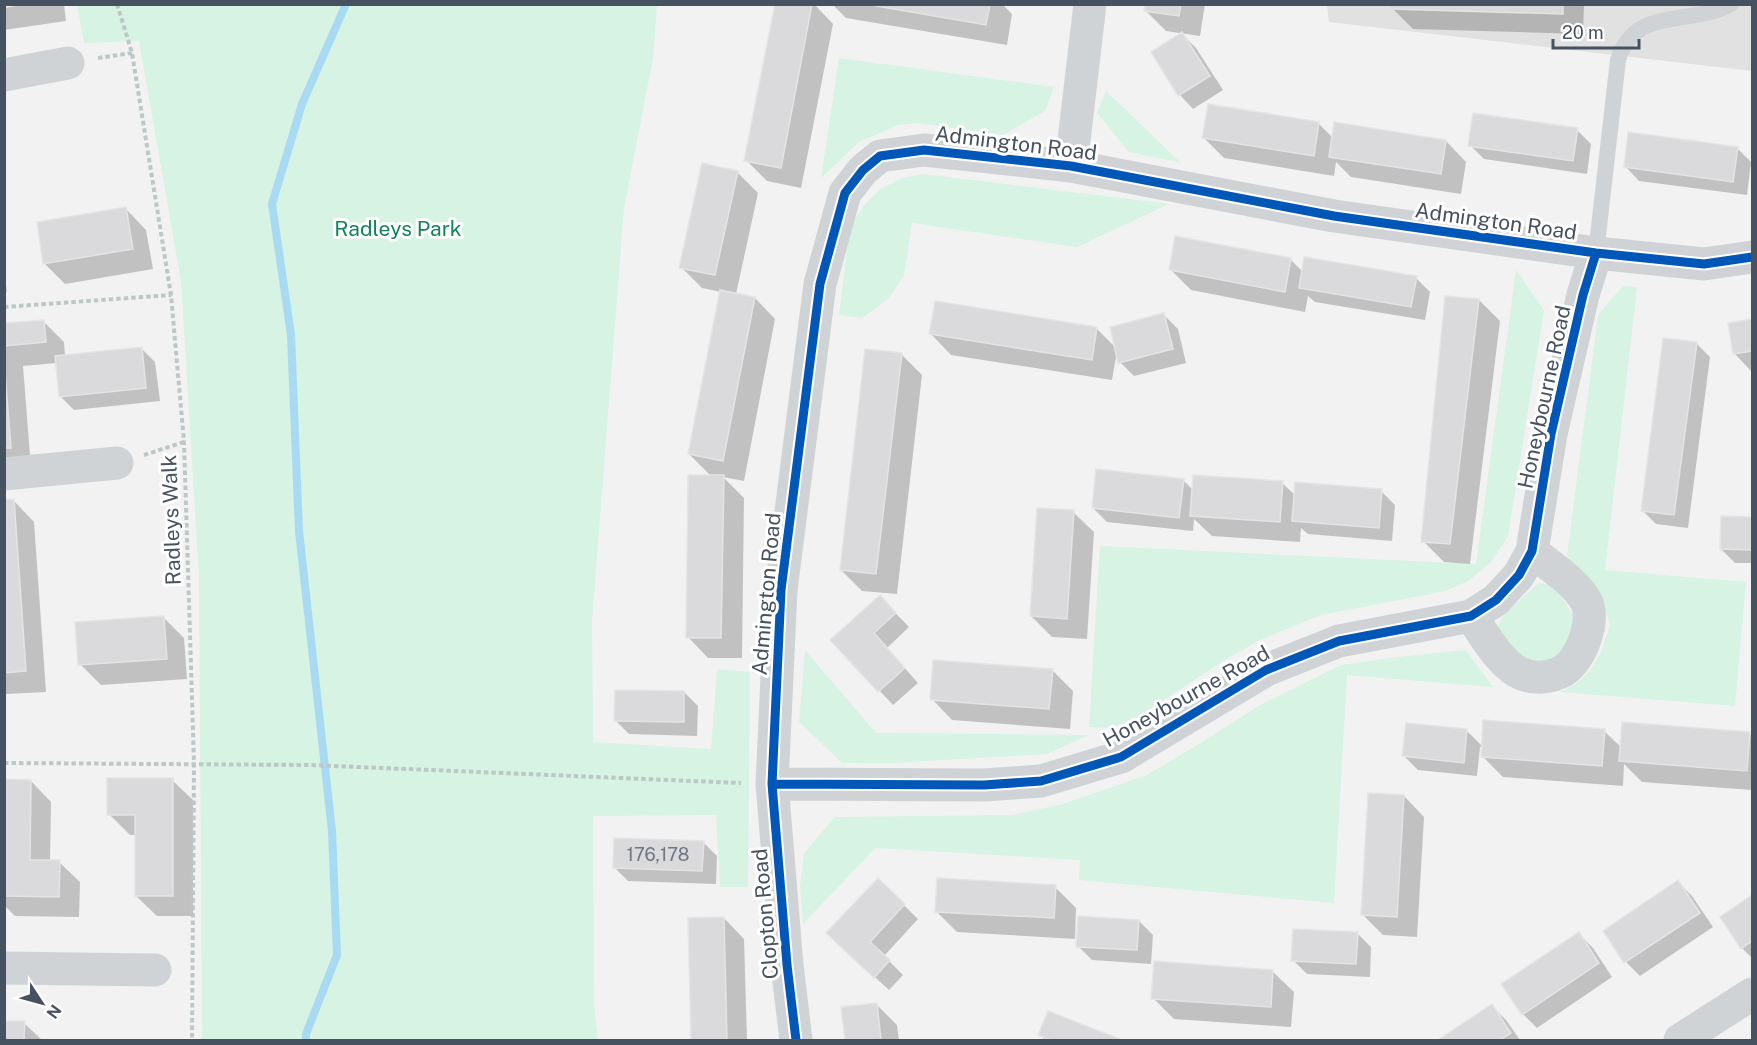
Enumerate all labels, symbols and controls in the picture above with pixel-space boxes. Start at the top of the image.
scale bar [1553,12,1638,50]
text: 20 m [1562,22,1604,43]
street label: Admington Road [934,121,1098,165]
street label: Admington Road [1414,197,1578,245]
park label: Radleys Park [334,216,462,241]
street label: Honeybourne Road [1512,303,1576,491]
street label: Radleys Walk [156,454,186,586]
street label: Admington Road [746,512,786,676]
street label: Honeybourne Road [1098,640,1274,752]
house number: 176,178 [627,844,689,865]
street label: Clopton Road [747,848,783,980]
north arrow [12,973,72,1033]
text: N [42,1001,65,1022]

